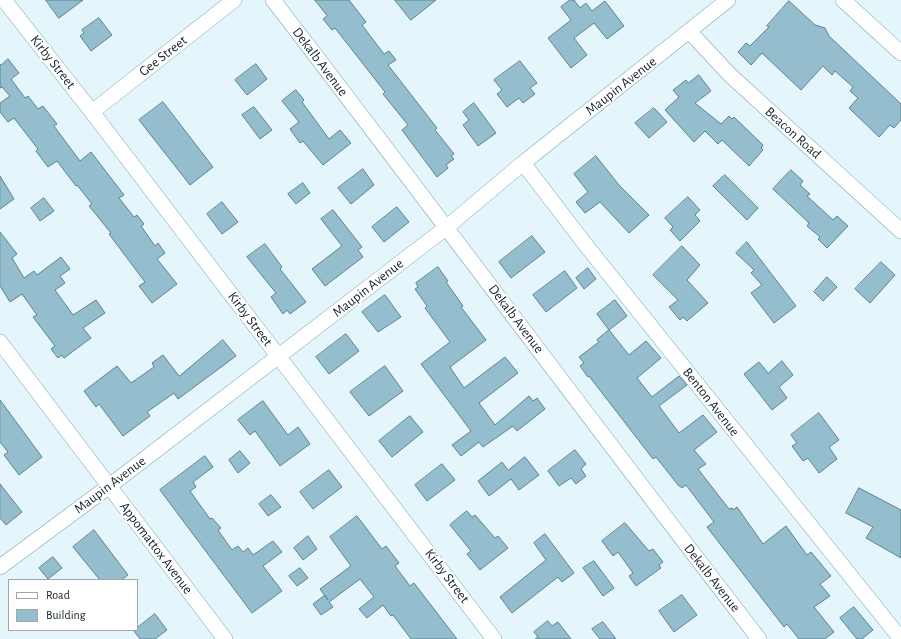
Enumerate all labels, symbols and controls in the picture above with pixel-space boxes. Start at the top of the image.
street label: Dekalb Avenue [289,24,351,100]
street label: Kirby Street [27,32,79,92]
street label: Gee Street [136,32,190,80]
street label: Maupin Avenue [582,53,660,119]
street label: Beacon Road [761,103,825,163]
street label: Maupin Avenue [329,255,407,321]
street label: Dekalb Avenue [485,281,547,357]
street label: Kirby Street [224,288,276,350]
street label: Benton Avenue [679,364,743,440]
street label: Maupin Avenue [71,453,149,517]
street label: Appomattox Avenue [116,499,196,597]
street label: Dekalb Avenue [680,541,744,615]
street label: Kirby Street [421,545,473,607]
legend [8,579,138,631]
text: Road [46,589,70,601]
text: Building [46,609,86,621]

